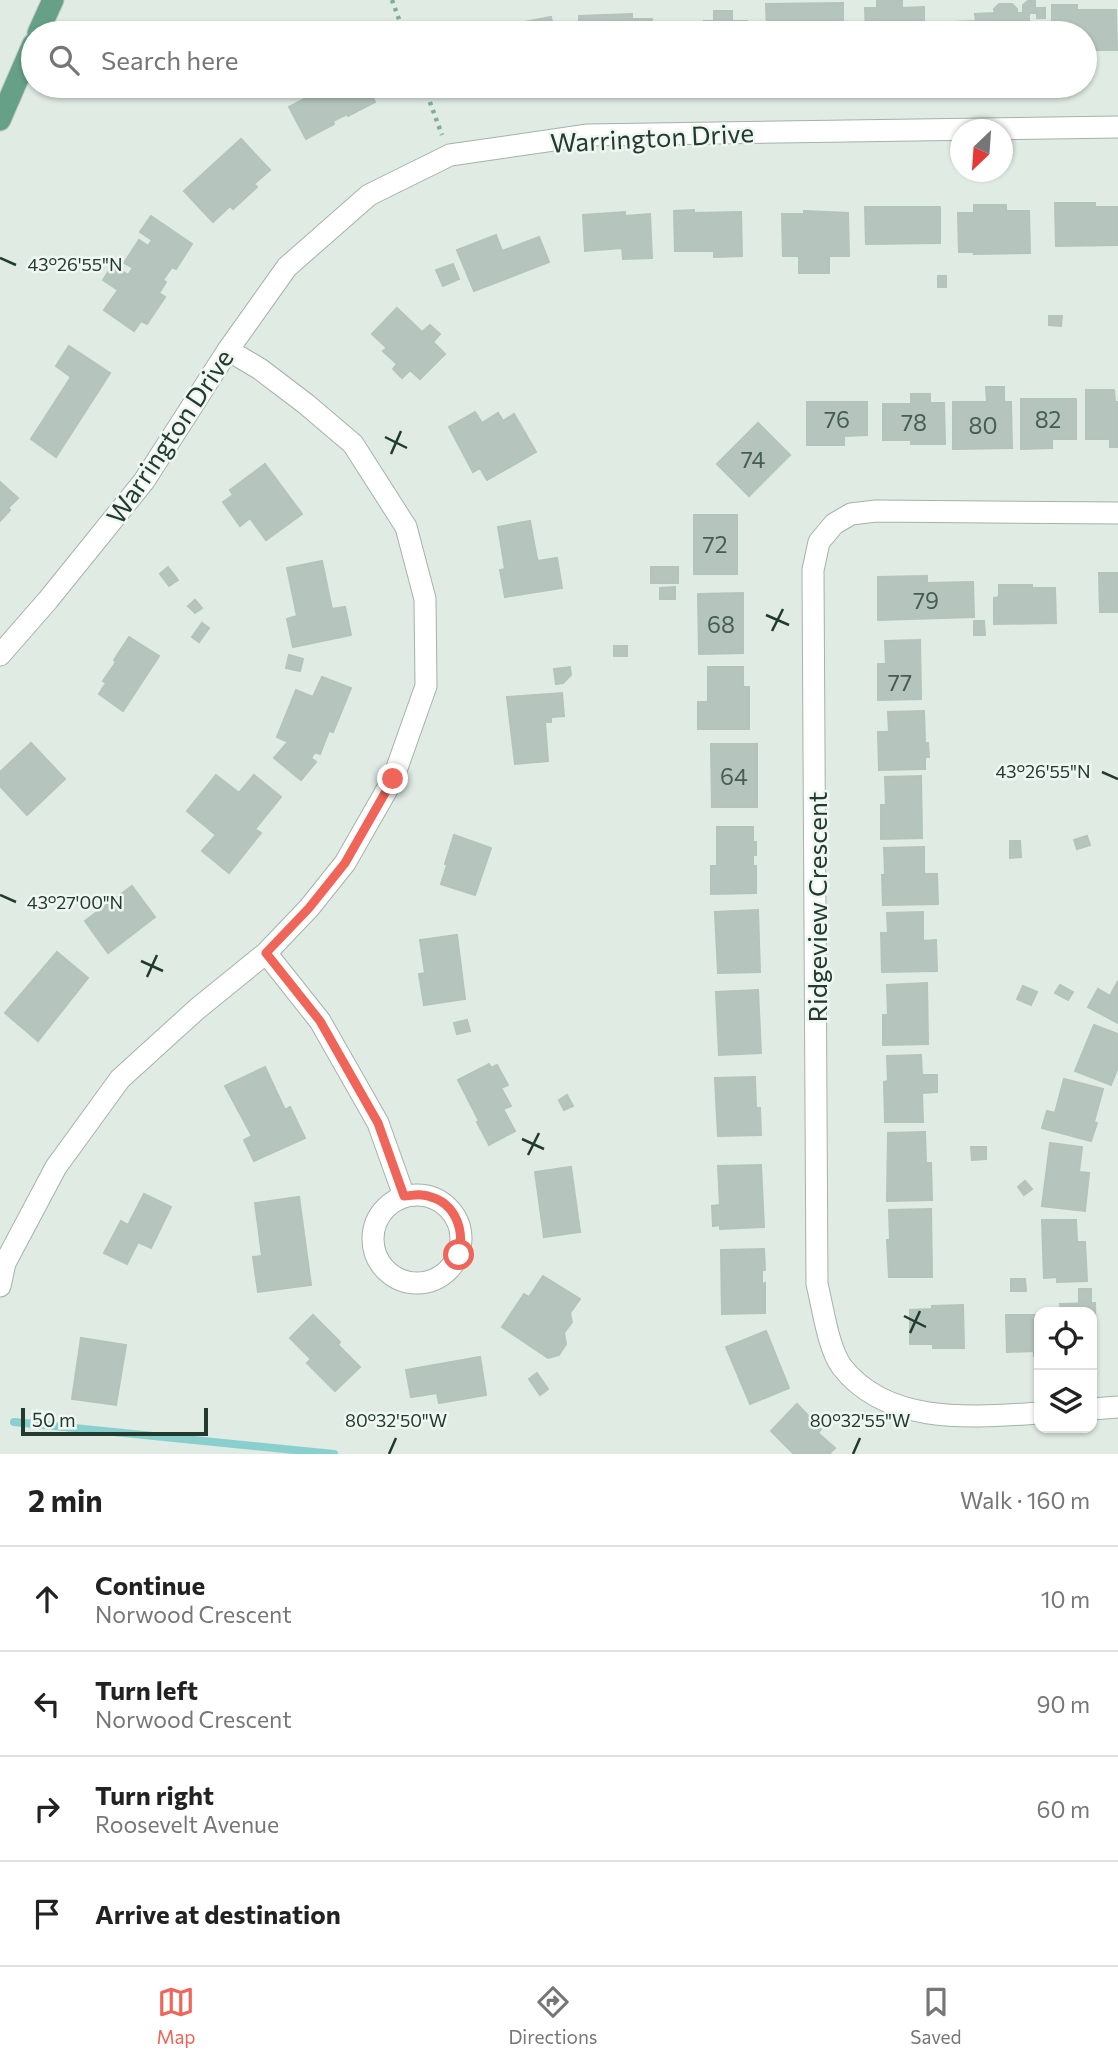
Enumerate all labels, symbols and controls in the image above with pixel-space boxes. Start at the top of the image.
search box [21,21,1097,98]
icon: search [45,41,83,79]
text: Search here [101,44,239,75]
street label: Warrington Drive [549,116,755,158]
north arrow [950,119,1013,182]
text: 43°26'55"N [28,253,122,275]
street label: Warrington Drive [99,343,239,529]
house number: 76 [824,405,850,433]
house number: 82 [1035,405,1061,433]
house number: 78 [901,408,927,436]
house number: 80 [969,411,997,439]
house number: 74 [741,445,765,473]
house number: 72 [703,530,727,558]
house number: 79 [913,586,939,614]
house number: 68 [707,610,735,638]
house number: 77 [888,668,912,696]
text: 43°26'55"N [996,760,1090,782]
house number: 64 [720,762,748,790]
route end [377,763,408,794]
street label: Ridgeview Crescent [801,792,832,1022]
text: 43°27'00"N [27,891,123,913]
route start [443,1239,474,1270]
map controls [1034,1307,1097,1433]
button: locate [1034,1307,1097,1370]
button: layers [1034,1370,1097,1433]
scale bar [21,1405,208,1437]
text: 50 m [32,1408,76,1431]
text: 80°32'50"W [345,1409,447,1431]
text: 80°32'55"W [810,1409,910,1431]
text: 2 min [28,1481,103,1518]
text: Walk · 160 m [960,1486,1090,1514]
text: Continue [95,1569,205,1600]
icon: ahead [28,1580,66,1618]
text: 10 m [1041,1585,1090,1613]
text: Norwood Crescent [95,1600,292,1628]
text: Turn left [95,1674,198,1705]
icon: left [28,1685,66,1723]
text: 90 m [1037,1690,1090,1718]
text: Norwood Crescent [95,1705,292,1733]
text: Turn right [95,1779,214,1810]
icon: right [28,1790,66,1828]
text: 60 m [1037,1795,1090,1823]
text: Roosevelt Avenue [95,1810,279,1838]
icon: arrive [28,1895,66,1933]
text: Arrive at destination [95,1898,341,1929]
tab: Map [156,1983,196,2048]
tab: Directions [508,1983,598,2048]
tab: Saved [910,1983,962,2048]

